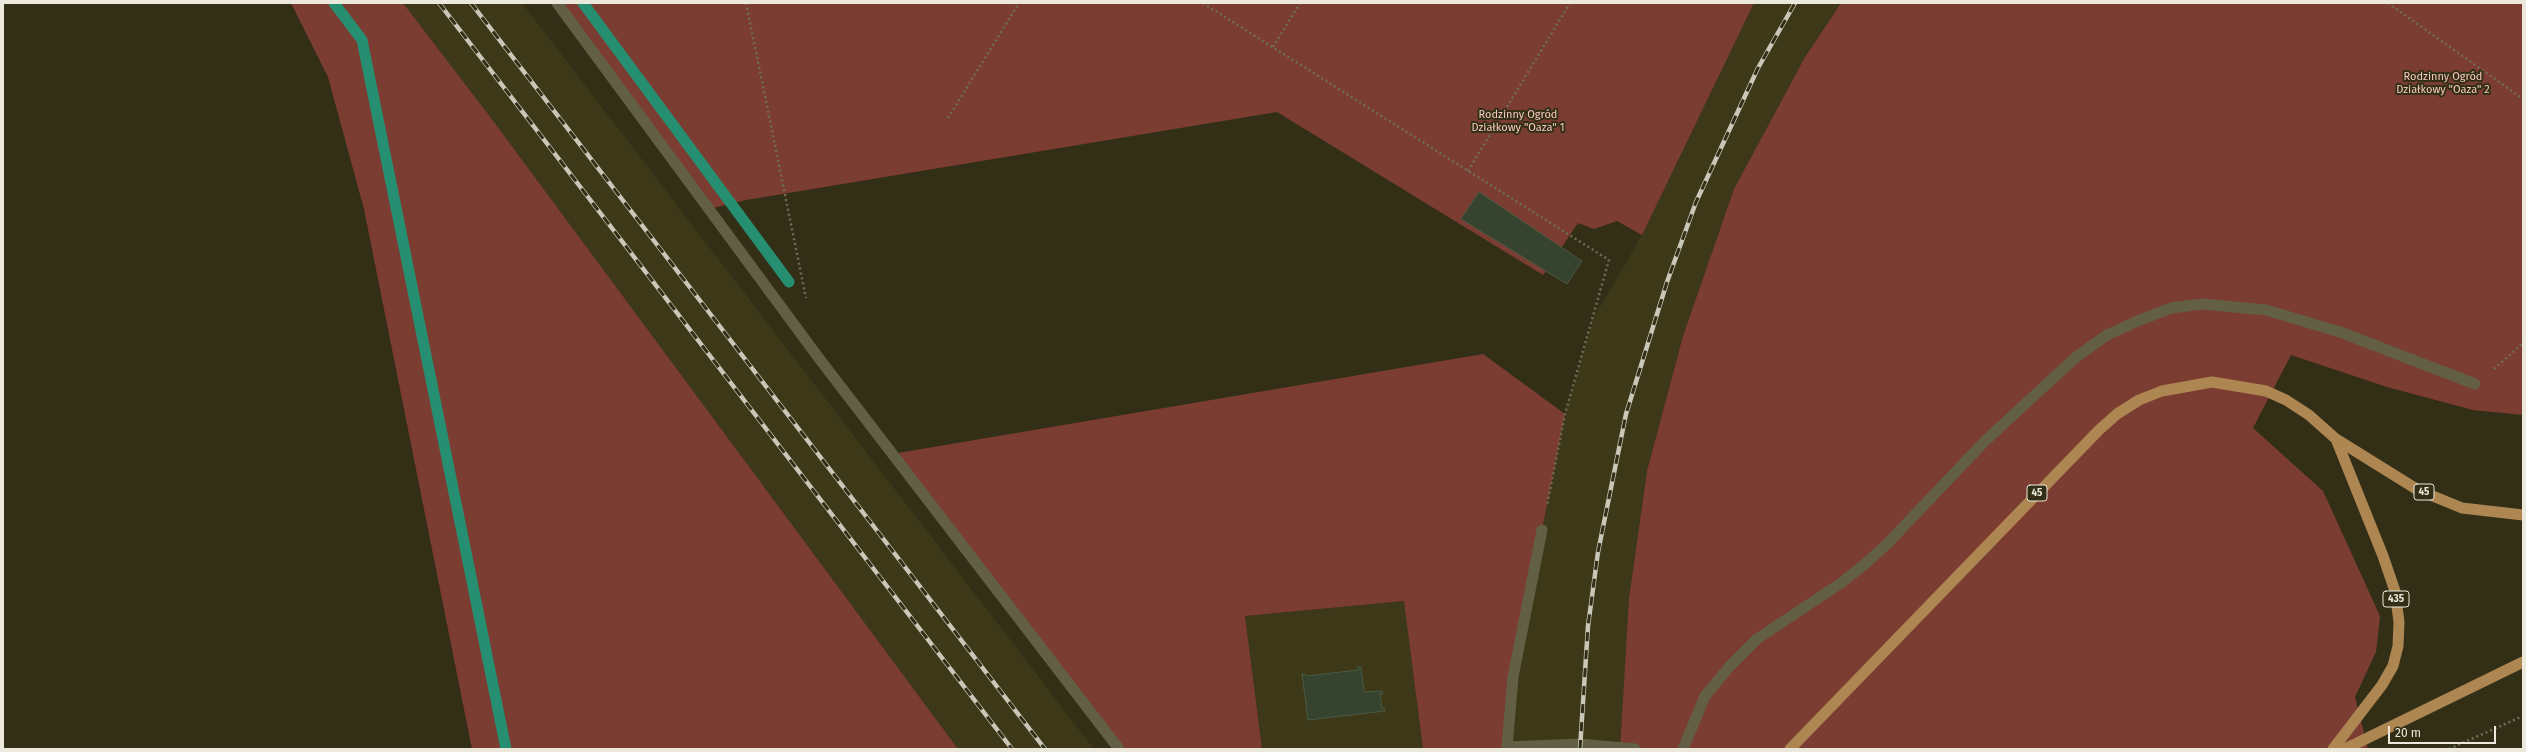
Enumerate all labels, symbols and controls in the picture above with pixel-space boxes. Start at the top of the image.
park label: Rodzinny Ogród Działkowy "Oaza" 2 [2396,70,2490,96]
park label: Rodzinny Ogród Działkowy "Oaza" 1 [1472,108,1564,134]
road number: 45 [2414,484,2434,500]
road number: 45 [2027,485,2047,501]
road number: 435 [2383,591,2409,607]
scale bar [2390,718,2498,744]
text: 20 m [2395,726,2421,740]

